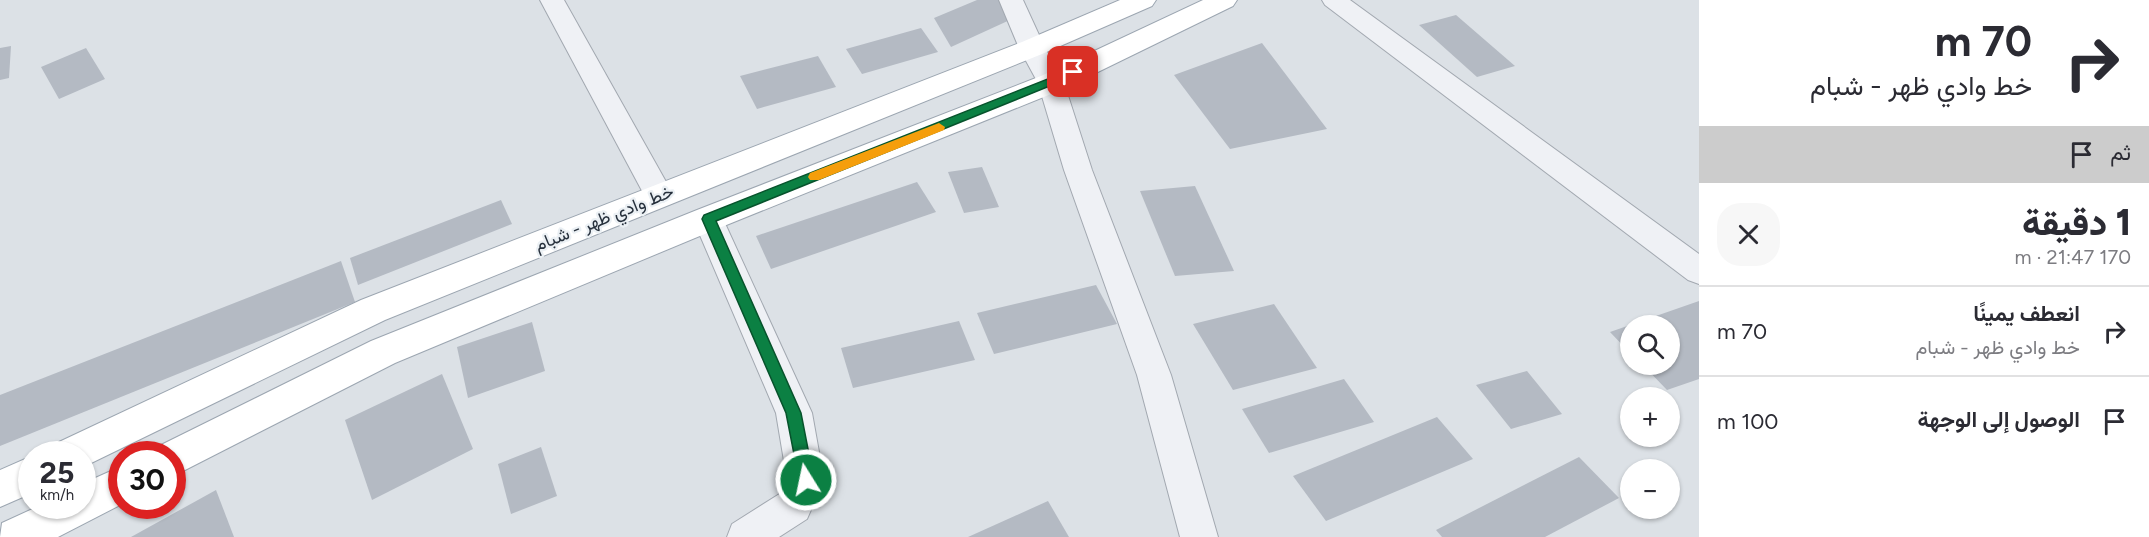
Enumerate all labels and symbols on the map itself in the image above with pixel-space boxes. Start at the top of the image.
pin [1047,46,1098,97]
street label: خط وادي ظهر - شبام [531,180,678,260]
speed limit sign: 30 [108,441,186,519]
position arrow [774,448,838,512]

